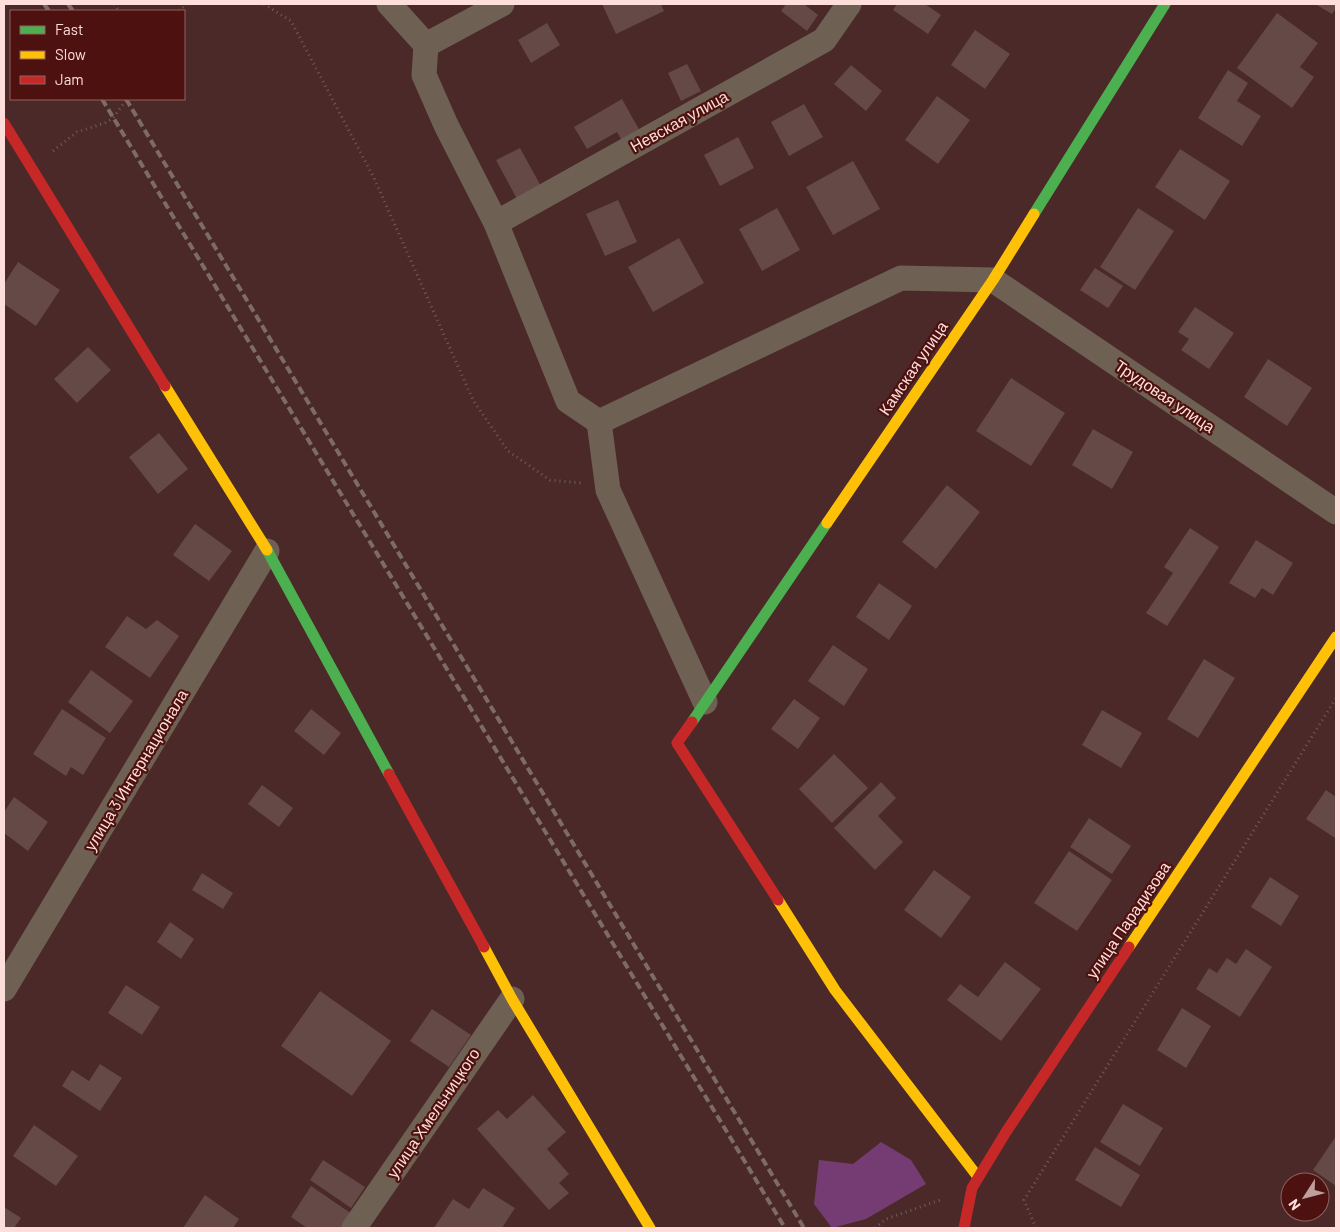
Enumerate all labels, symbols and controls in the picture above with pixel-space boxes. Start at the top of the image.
legend [10,10,185,100]
text: Fast [55,20,83,38]
text: Slow [55,45,86,63]
text: Jam [55,70,84,88]
street label: Невская улица [627,86,731,155]
street label: Камская улица [874,317,951,418]
street label: Трудовая улица [1112,355,1219,436]
street label: улица 3 Интернационала [80,686,191,854]
street label: улица Парадизова [1081,858,1174,982]
street label: улица Хмельницкого [382,1044,483,1181]
north arrow [1280,1172,1330,1222]
text: N [1284,1196,1304,1214]

